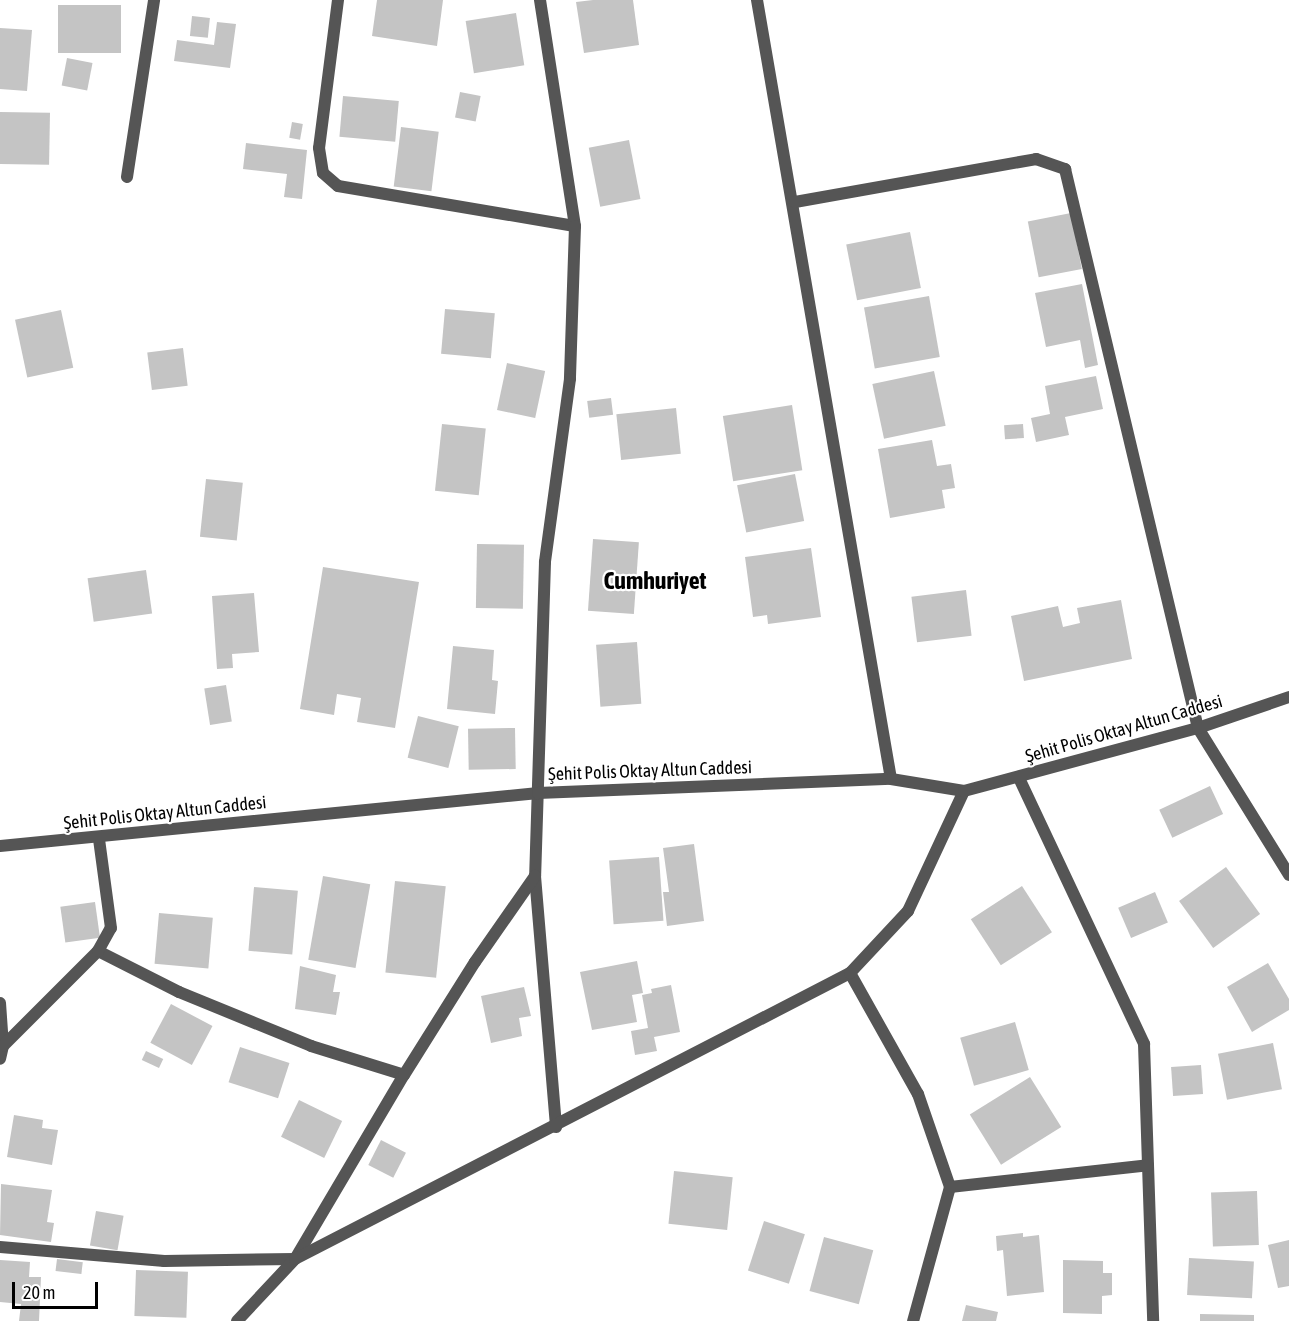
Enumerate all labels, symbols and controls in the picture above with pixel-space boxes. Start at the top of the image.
district label: Cumhuriyet [604,567,706,595]
street label: Şehit Polis Oktay Altun Caddesi [1023,691,1225,767]
street label: Şehit Polis Oktay Altun Caddesi [548,757,752,785]
street label: Şehit Polis Oktay Altun Caddesi [63,792,267,834]
scale bar [15,1270,100,1308]
text: 20 m [23,1282,55,1303]

